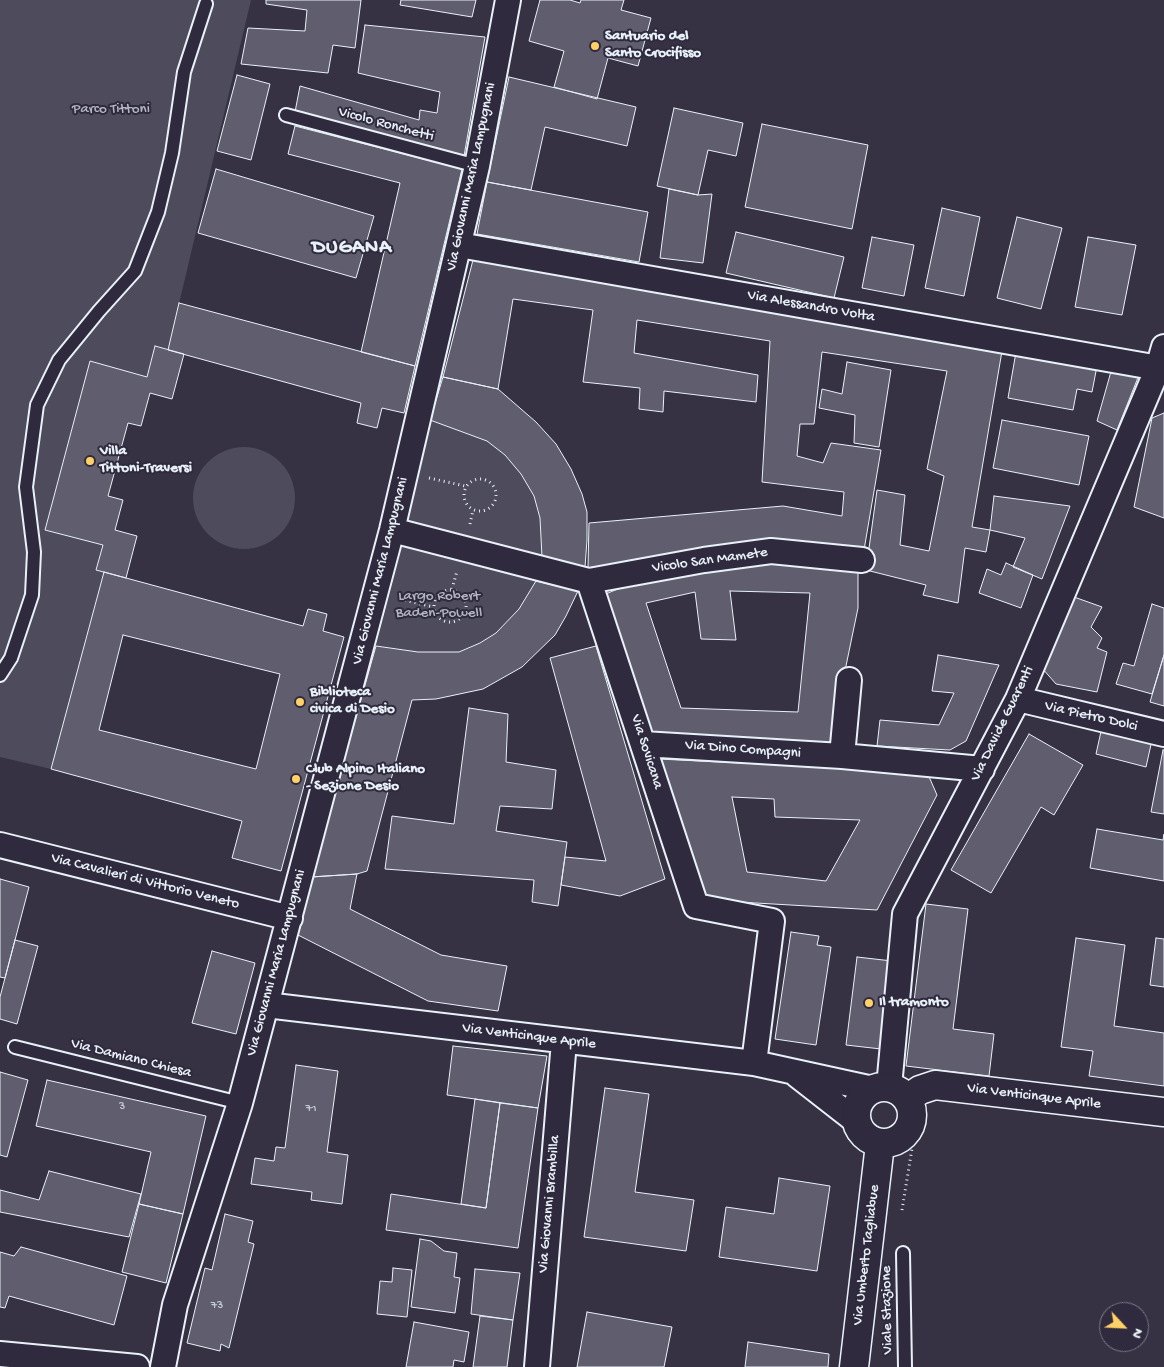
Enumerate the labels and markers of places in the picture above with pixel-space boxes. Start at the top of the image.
place label: Santuario del Santo Crocifisso [605,28,701,63]
marker: Santuario del Santo Crocifisso [589,40,601,52]
place label: Villa Tittoni-Traversi [100,443,192,478]
marker: Villa Tittoni-Traversi [84,455,96,467]
place label: Biblioteca civica di Desio [310,684,395,719]
marker: Biblioteca civica di Desio [294,696,306,708]
place label: Club Alpino Italiano - Sezione Desio [306,761,425,796]
marker: Club Alpino Italiano - Sezione Desio [290,773,302,785]
place label: Il tramonto [879,994,949,1012]
marker: Il tramonto [863,997,875,1009]

